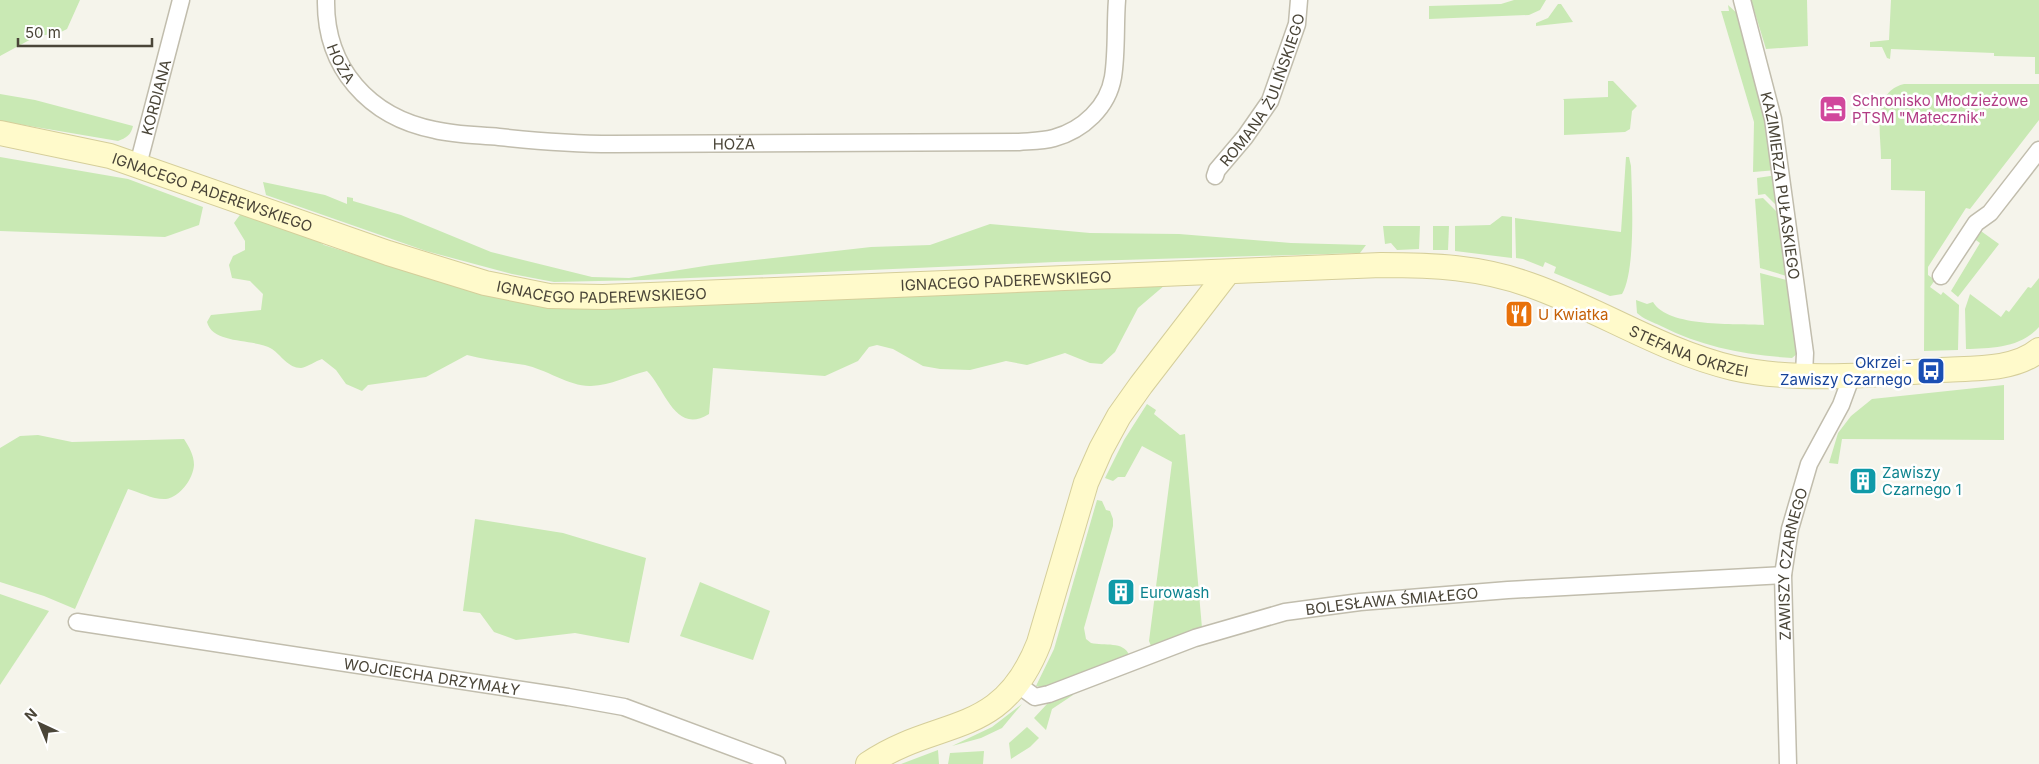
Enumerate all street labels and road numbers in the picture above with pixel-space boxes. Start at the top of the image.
street label: ROMANA ŻULIŃSKIEGO [1215,13,1307,170]
street label: HOŻA [323,41,360,87]
street label: KORDIANA [137,57,175,137]
street label: KAZIMIERZA PUŁASKIEGO [1757,90,1804,281]
street label: HOŻA [713,134,755,153]
street label: IGNACEGO PADEREWSKIEGO [110,148,315,235]
street label: IGNACEGO PADEREWSKIEGO [900,267,1112,294]
street label: IGNACEGO PADEREWSKIEGO [495,276,707,307]
street label: STEFANA OKRZEI [1626,320,1750,380]
street label: ZAWISZY CZARNEGO [1773,485,1811,641]
street label: BOLESŁAWA ŚMIAŁEGO [1304,583,1479,619]
street label: WOJCIECHA DRZYMAŁY [342,653,521,699]

